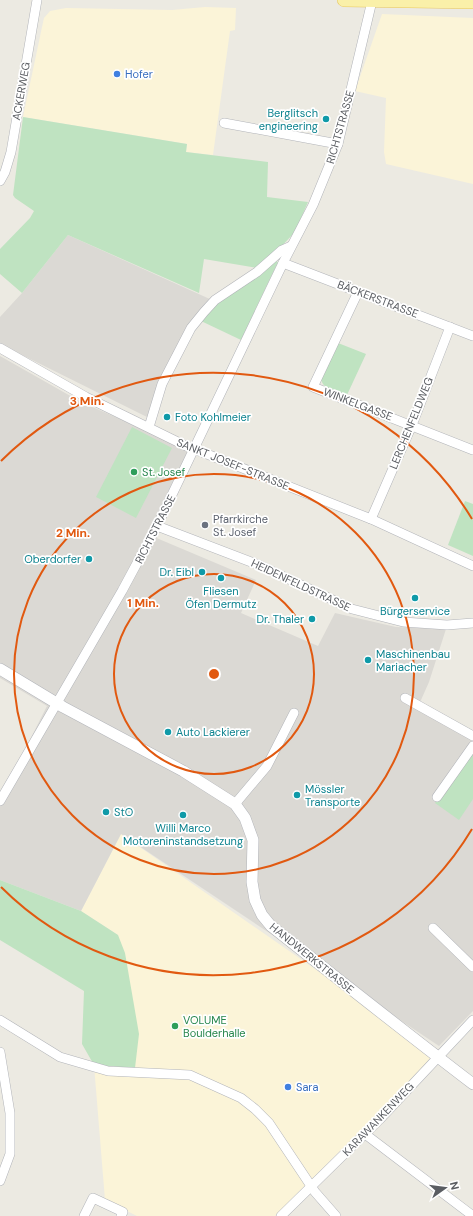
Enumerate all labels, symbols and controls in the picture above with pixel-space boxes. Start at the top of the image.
street label: ACKERWEG [9,61,33,121]
place label: Hofer [125,67,153,81]
marker: Hofer [112,69,122,79]
street label: RICHTSTRASSE [323,89,357,165]
place label: Berglitsch engineering [259,106,318,133]
marker: Berglitsch engineering [321,114,331,124]
street label: BÄCKERSTRASSE [336,277,420,321]
street label: LERCHENFELDWEG [386,375,436,471]
street label: WINKELGASSE [321,384,395,424]
text: 3 Min. [70,393,104,409]
place label: Foto Kohlmeier [175,410,251,424]
marker: Foto Kohlmeier [162,412,172,422]
street label: SANKT JOSEF-STRASSE [175,435,291,493]
place label: St. Josef [142,465,186,479]
marker: St. Josef [129,467,139,477]
street label: RICHTSTRASSE [132,492,178,566]
place label: Pfarrkirche St. Josef [213,512,268,539]
marker: Pfarrkirche St. Josef [200,520,210,530]
text: 2 Min. [56,525,90,541]
place label: Oberdorfer [24,552,81,566]
marker: Oberdorfer [84,554,94,564]
street label: HEIDENFELDSTRASSE [249,556,353,614]
place label: Dr. Eibl [160,565,194,579]
marker: Dr. Eibl [197,567,207,577]
marker: Fliesen Öfen Dermutz [216,573,226,583]
place label: Fliesen Öfen Dermutz [186,584,256,611]
marker: Bürgerservice [410,593,420,603]
text: 1 Min. [127,595,159,611]
place label: Bürgerservice [380,604,450,618]
place label: Dr. Thaler [256,612,304,626]
marker: Dr. Thaler [307,614,317,624]
place label: Maschinenbau Mariacher [376,647,450,674]
marker: Maschinenbau Mariacher [363,655,373,665]
centre of rings [207,667,221,681]
place label: Auto Lackierer [176,725,250,739]
marker: Auto Lackierer [163,727,173,737]
place label: Mössler Transporte [305,782,360,809]
marker: Mössler Transporte [292,790,302,800]
place label: StO [114,805,133,819]
marker: StO [101,807,111,817]
marker: Willi Marco Motoreninstandsetzung [178,810,188,820]
place label: Willi Marco Motoreninstandsetzung [123,821,243,848]
street label: HANDWERKSTRASSE [267,920,357,996]
place label: VOLUME Boulderhalle [183,1013,246,1040]
marker: VOLUME Boulderhalle [170,1021,180,1031]
street label: KARAWANKENWEG [339,1079,417,1159]
place label: Sara [296,1080,318,1094]
marker: Sara [283,1082,293,1092]
north arrow [425,1168,465,1208]
text: N [447,1180,462,1191]

